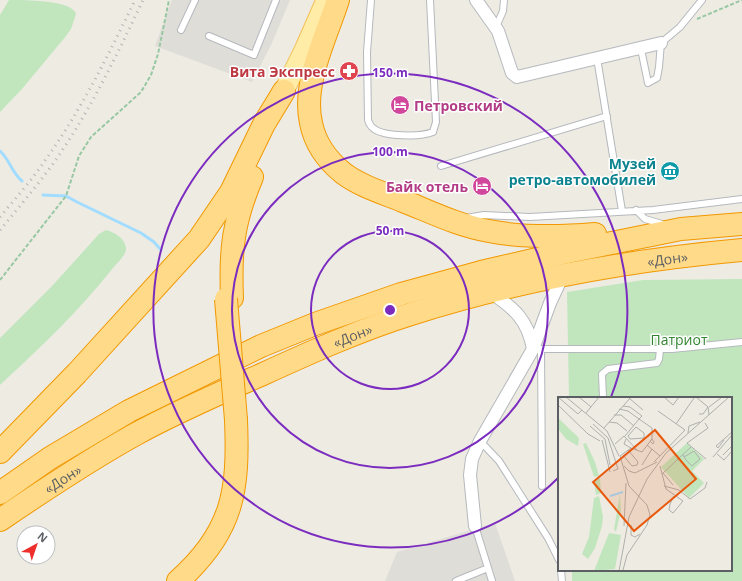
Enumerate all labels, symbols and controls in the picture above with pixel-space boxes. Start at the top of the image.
pharmacy icon: Вита Экспресс [338,60,360,82]
place label: Вита Экспресс [230,62,335,81]
text: 150 m [372,64,408,81]
hotel icon: Петровский [389,94,411,116]
place label: Петровский [414,96,503,115]
text: 100 m [372,143,408,160]
place label: Музей ретро-автомобилей [509,154,656,189]
museum icon: Музей ретро-автомобилей [659,160,681,182]
hotel icon: Байк отель [471,175,493,197]
place label: Байк отель [386,177,468,196]
text: 50 m [376,222,404,239]
street label: «Дон» [646,246,689,270]
centre of rings [383,303,397,317]
street label: «Дон» [330,319,375,351]
park label: Патриот [650,330,708,349]
inset map [558,397,732,571]
street label: «Дон» [40,459,85,497]
north arrow [16,525,56,565]
text: N [34,528,51,546]

